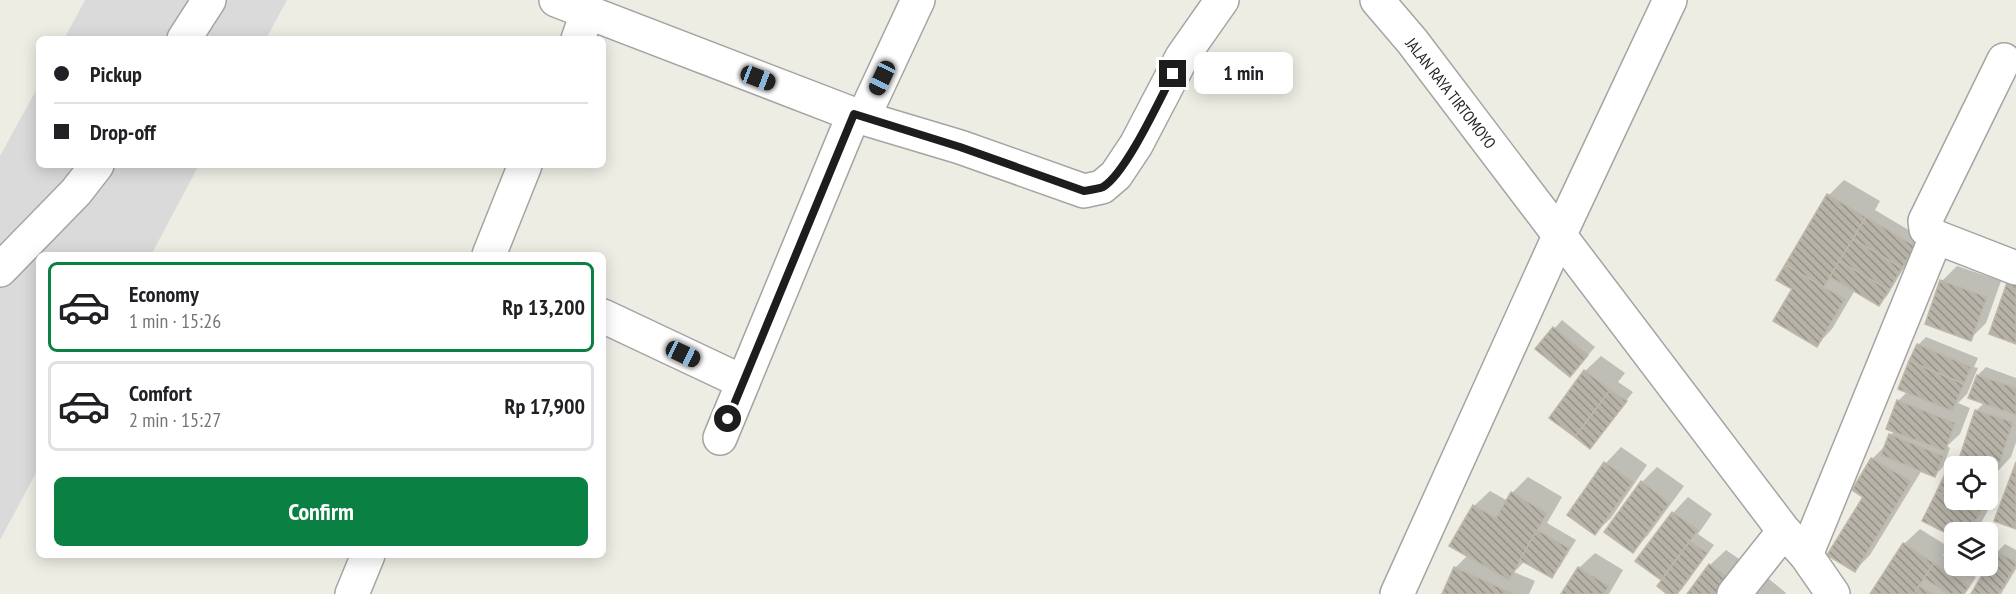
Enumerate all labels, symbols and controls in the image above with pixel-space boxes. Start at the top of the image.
street label: JALAN RAYA TIRTOMOYO [1401,33,1501,153]
callout: 1 min [1194,53,1293,95]
car [866,58,898,98]
text: Pickup [90,60,142,88]
route end [1159,60,1186,87]
text: 1 min [1223,60,1264,86]
car [738,63,778,93]
text: Drop-off [90,118,156,146]
icon: car [57,280,111,334]
text: Economy [129,280,199,308]
text: Rp 13,200 [502,293,585,321]
text: 1 min · 15:26 [129,308,221,334]
car [663,338,703,370]
icon: car [57,379,111,433]
text: Comfort [129,379,192,407]
text: Rp 17,900 [504,392,585,420]
route start [714,405,741,432]
text: 2 min · 15:27 [129,407,221,433]
map controls [1944,456,1998,576]
button: locate [1944,456,1998,510]
button: Confirm [54,477,588,546]
button: layers [1944,522,1998,576]

